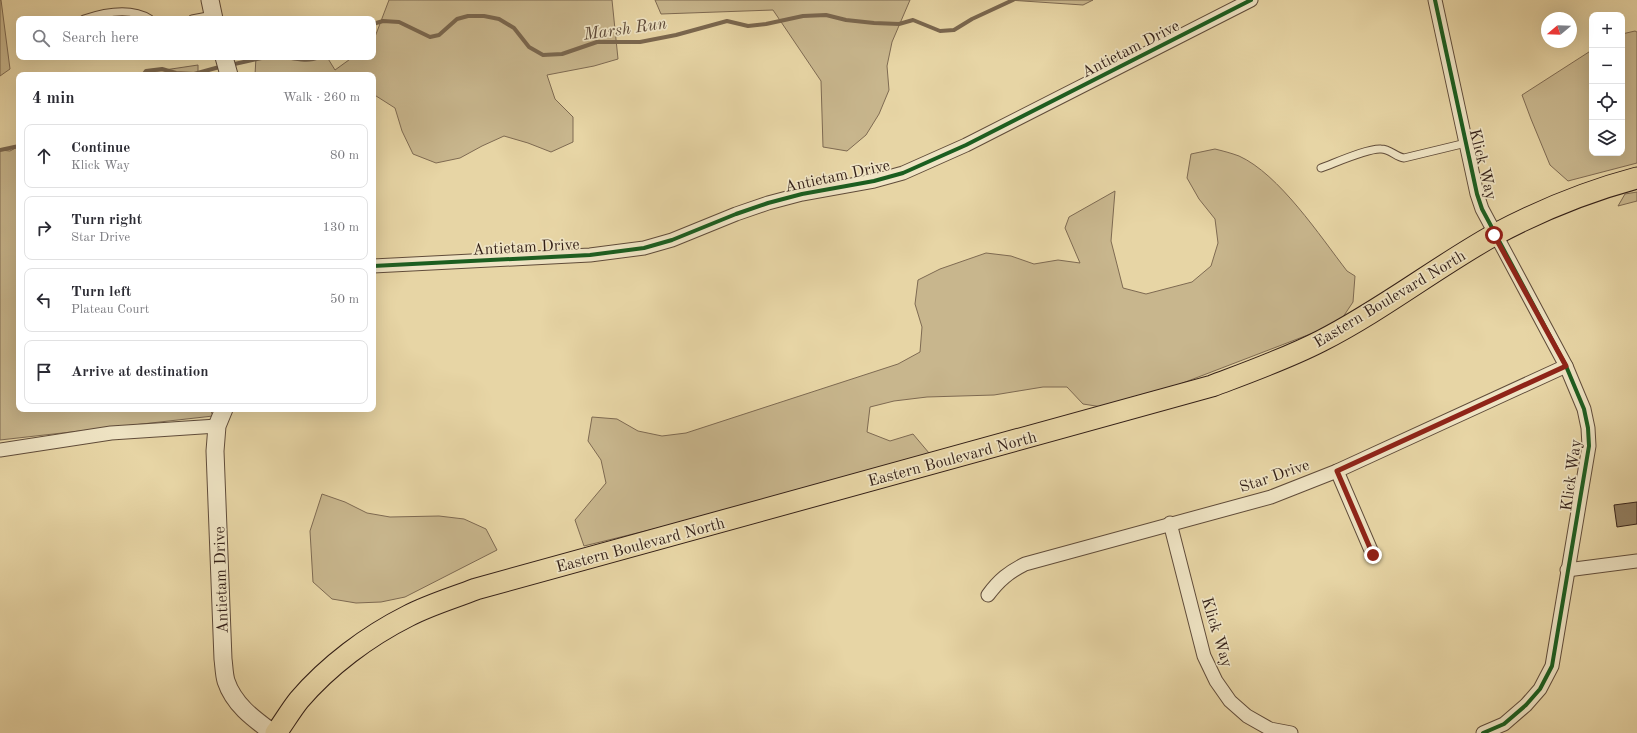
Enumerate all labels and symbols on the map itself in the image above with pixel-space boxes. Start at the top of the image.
north arrow [1541,12,1577,48]
water label: Marsh Run [581,15,668,44]
street label: Antietam Drive [1079,18,1182,81]
street label: Klick Way [1466,127,1499,202]
street label: Antietam Drive [783,158,892,196]
route start [1485,226,1503,244]
street label: Antietam Drive [472,237,580,259]
street label: Eastern Boulevard North [1311,248,1469,351]
street label: Eastern Boulevard North [866,430,1039,490]
street label: Klick Way [1559,438,1585,512]
street label: Star Drive [1238,457,1312,496]
street label: Eastern Boulevard North [554,516,727,576]
street label: Antietam Drive [212,526,232,634]
route end [1364,546,1382,564]
street label: Klick Way [1198,596,1234,670]

